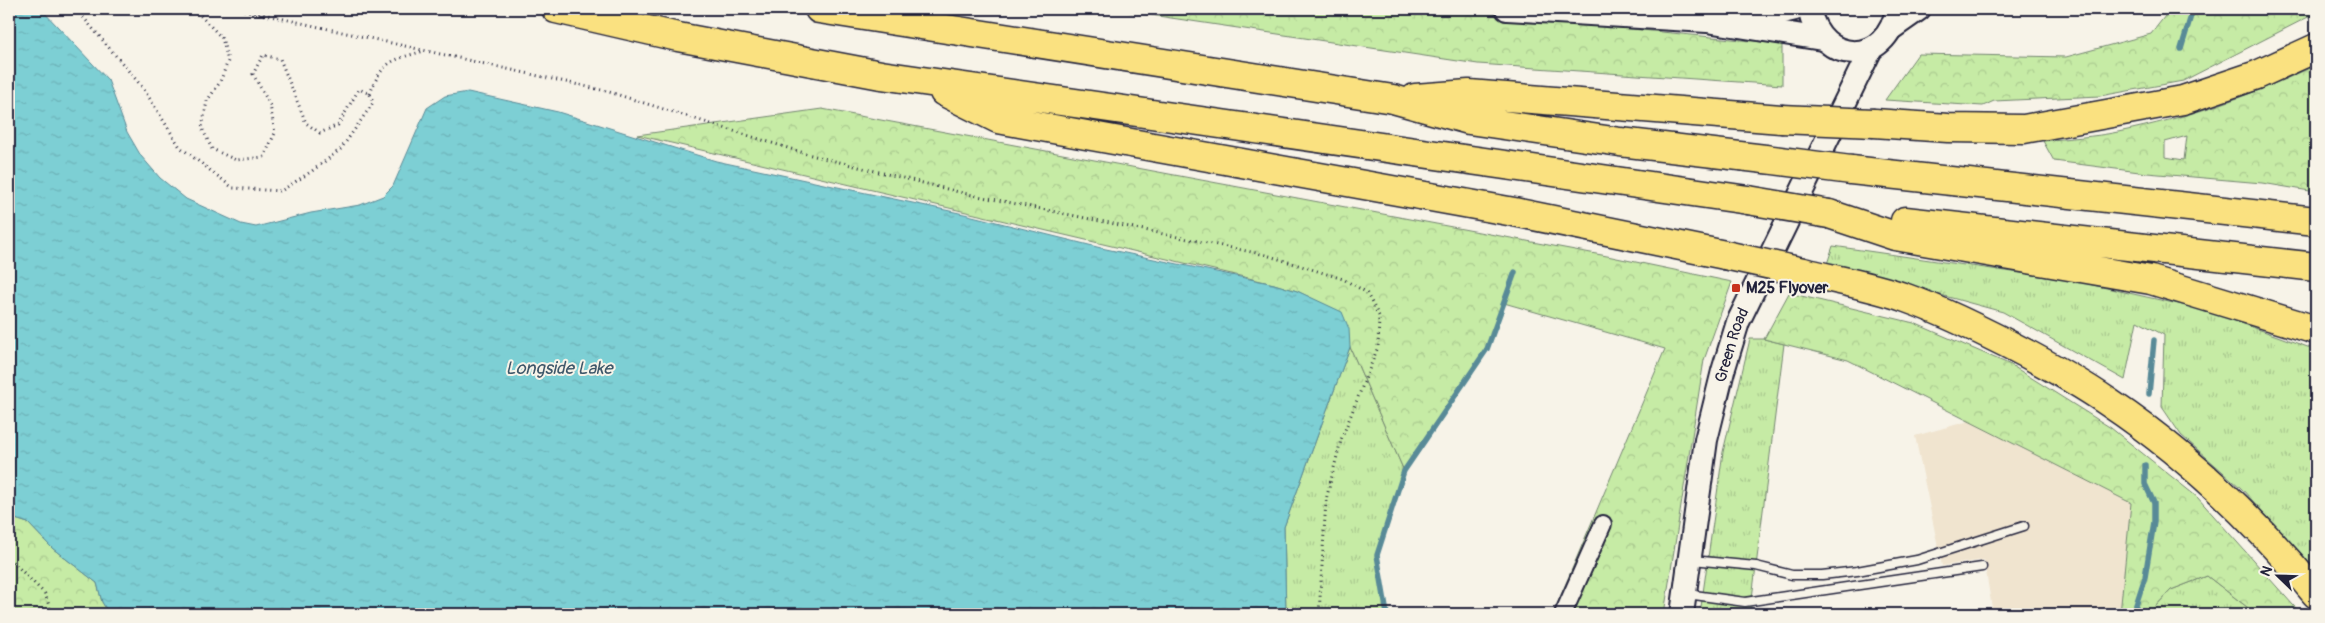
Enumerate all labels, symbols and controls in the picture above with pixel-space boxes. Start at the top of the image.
place label: M25 Flyover [1746,278,1829,298]
marker: M25 Flyover [1730,282,1742,294]
street label: Green Road [1711,304,1753,384]
water label: Longside Lake [506,357,615,380]
north arrow [2252,550,2302,600]
text: N [2257,563,2276,579]

